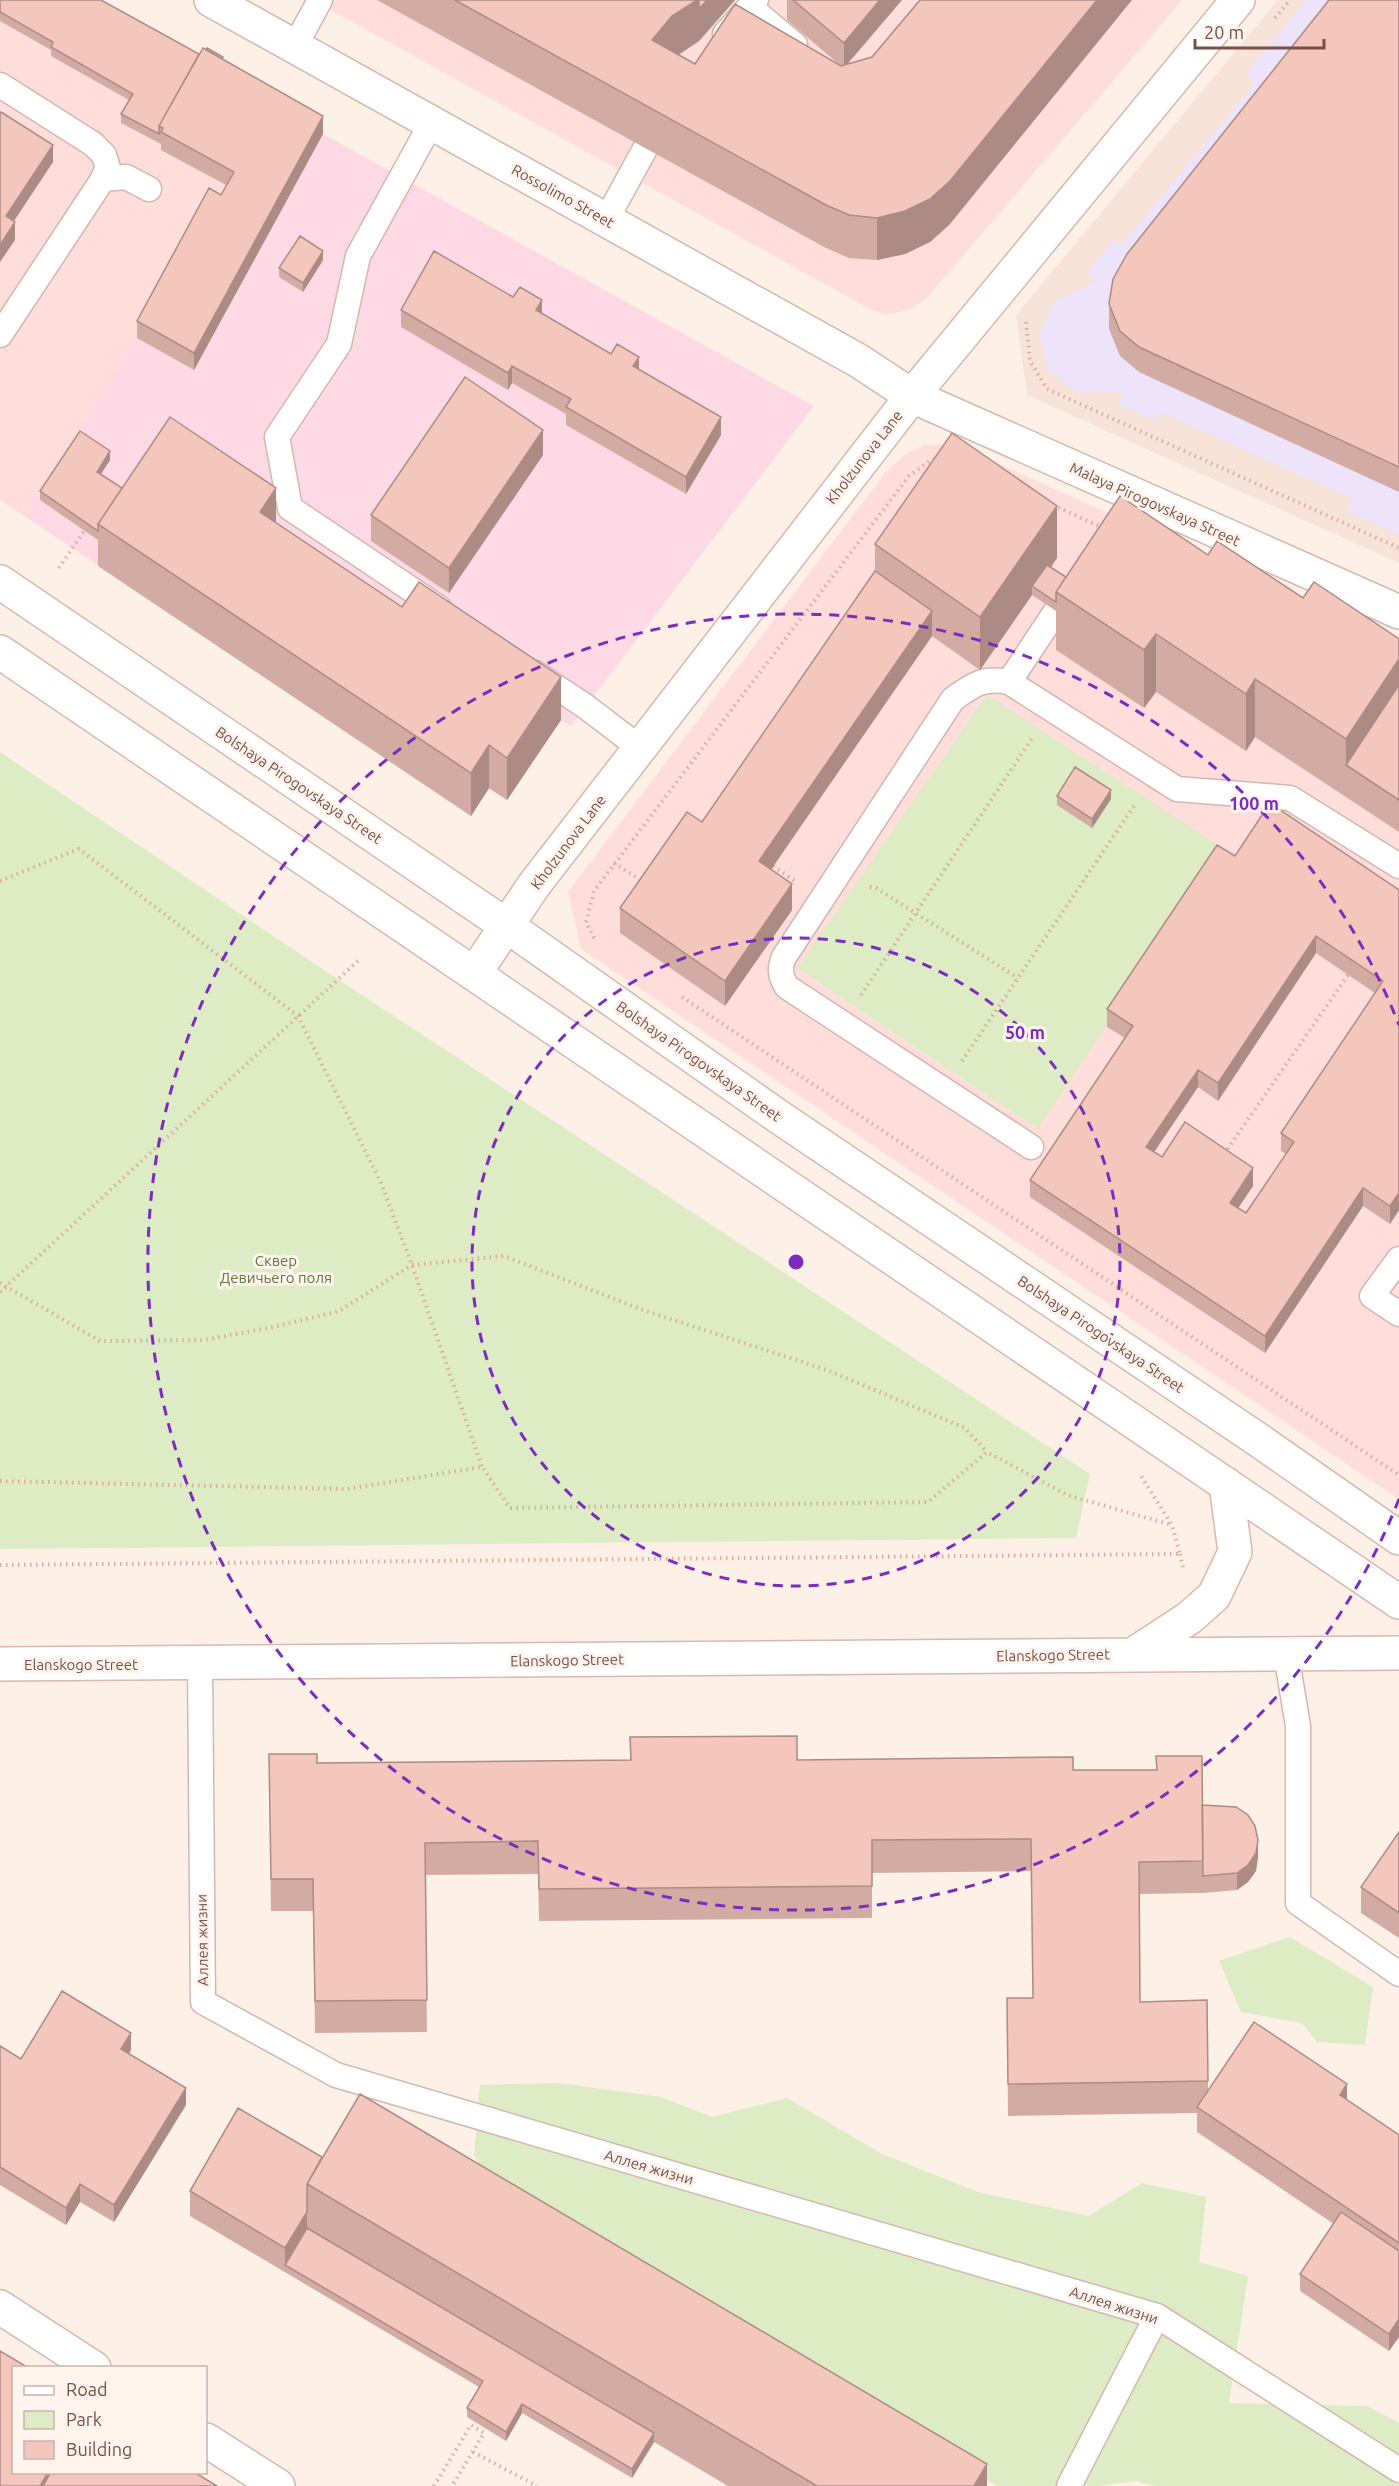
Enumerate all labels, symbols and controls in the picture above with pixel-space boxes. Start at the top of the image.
scale bar [1195,12,1324,50]
text: 20 m [1204,22,1244,42]
street label: Rossolimo Street [509,161,617,231]
street label: Kholzunova Lane [822,407,906,507]
street label: Malaya Pirogovskaya Street [1067,459,1243,549]
street label: Bolshaya Pirogovskaya Street [213,723,386,847]
street label: Kholzunova Lane [527,791,609,893]
text: 100 m [1229,793,1279,813]
street label: Bolshaya Pirogovskaya Street [613,998,785,1125]
text: 50 m [1005,1022,1045,1042]
park label: Сквер Девичьего поля [220,1252,332,1286]
centre of rings [786,1252,806,1272]
street label: Bolshaya Pirogovskaya Street [1015,1272,1188,1396]
street label: Elanskogo Street [996,1646,1110,1664]
street label: Elanskogo Street [510,1651,624,1669]
street label: Elanskogo Street [24,1656,138,1673]
street label: Аллея жизни [193,1894,211,1986]
street label: Аллея жизни [602,2146,696,2188]
street label: Аллея жизни [1067,2283,1161,2327]
legend [12,2366,207,2474]
text: Road [66,2379,108,2399]
text: Park [66,2409,102,2429]
text: Building [66,2439,132,2459]

